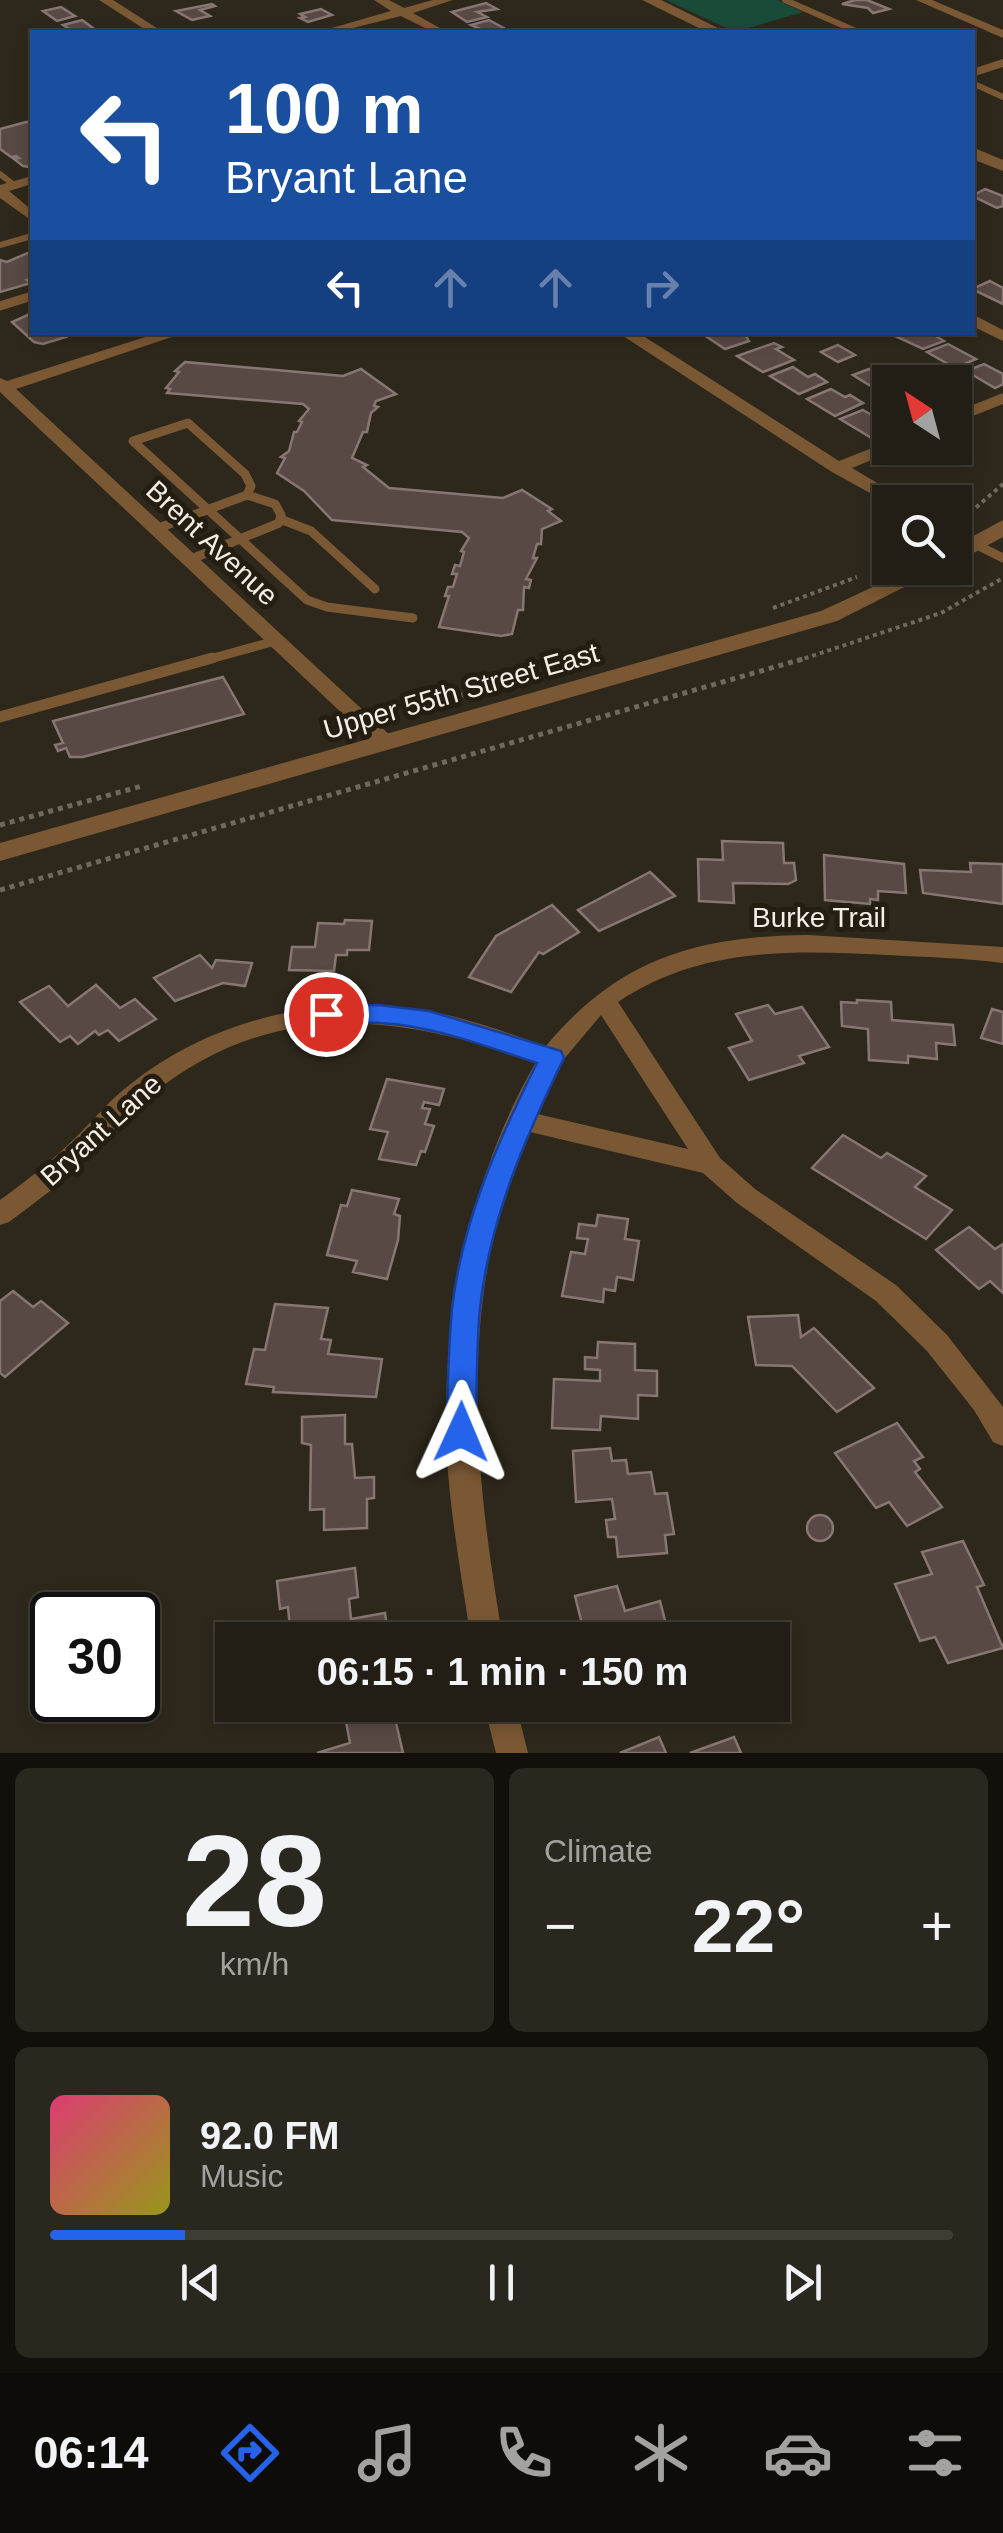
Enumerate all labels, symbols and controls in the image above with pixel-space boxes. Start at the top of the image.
icon: left [60,70,190,200]
text: 100 m [225,70,423,148]
text: Bryant Lane [225,152,468,203]
icon: left [318,260,373,315]
icon: ahead [423,260,478,315]
icon: ahead [528,260,583,315]
icon: right [633,260,688,315]
north arrow [872,365,972,465]
map controls [872,365,972,585]
street label: Brent Avenue [140,475,284,611]
button: search [872,485,972,585]
street label: Upper 55th Street East [320,637,602,745]
street label: Burke Trail [752,902,886,933]
pin [284,972,369,1057]
icon: arrive [299,987,354,1042]
street label: Bryant Lane [35,1068,167,1192]
position arrow [409,1380,513,1484]
speed limit sign: 30 [30,1592,160,1722]
text: 06:15 · 1 min · 150 m [317,1651,688,1693]
text: 28 [182,1808,327,1954]
text: Climate [544,1833,652,1869]
text: 22° [692,1884,805,1968]
text: − [544,1895,576,1957]
text: + [921,1895,953,1957]
text: km/h [220,1946,289,1982]
text: 92.0 FM [200,2115,339,2157]
text: Music [200,2158,284,2194]
icon: previous [173,2255,228,2310]
icon: pause [474,2255,529,2310]
icon: next [775,2255,830,2310]
icon: directions [215,2418,285,2488]
icon: music [352,2418,422,2488]
icon: phone [489,2418,559,2488]
icon: climate [626,2418,696,2488]
icon: car [763,2418,833,2488]
icon: filters [900,2418,970,2488]
text: 06:14 [33,2427,149,2478]

